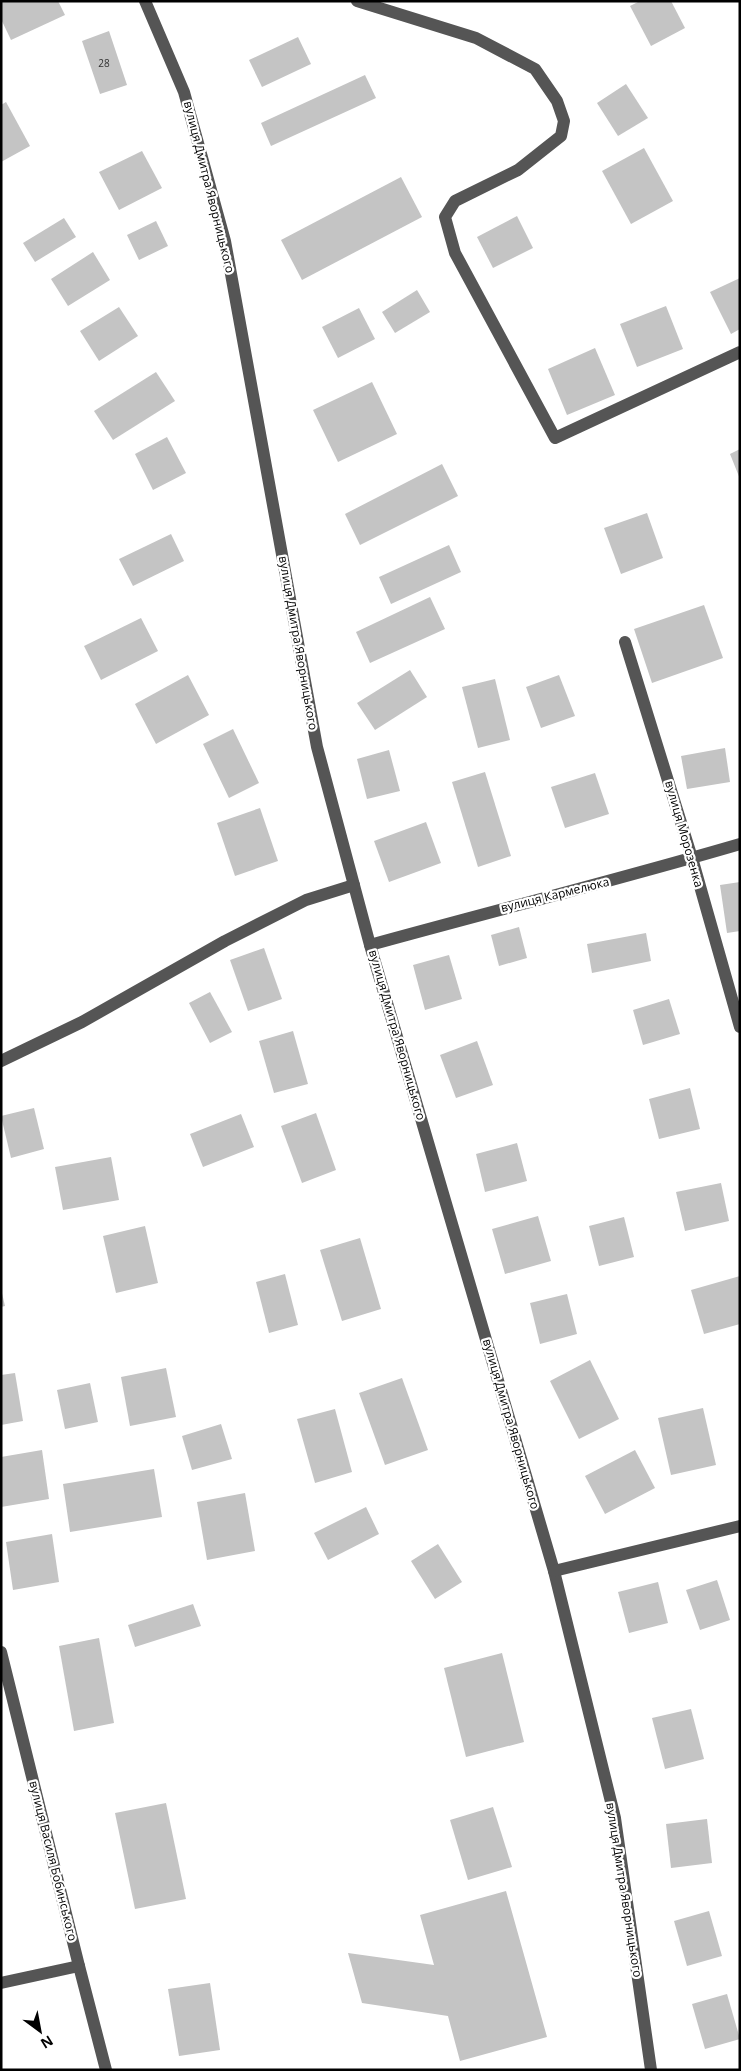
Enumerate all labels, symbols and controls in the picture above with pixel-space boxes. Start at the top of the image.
house number: 28 [98,56,110,70]
street label: вулиця Дмитра Яворницького [180,99,239,275]
street label: вулиця Дмитра Яворницького [275,554,322,731]
street label: вулиця Морозенка [661,779,708,889]
street label: вулиця Кармелюка [499,873,611,916]
street label: вулиця Дмитра Яворницького [365,948,430,1122]
street label: вулиця Дмитра Яворницького [479,1337,544,1511]
street label: вулиця Василя Бобинського [25,1779,82,1943]
street label: вулиця Дмитра Яворницького [602,1801,647,1979]
north arrow [15,2006,65,2056]
text: N [37,2031,57,2054]

